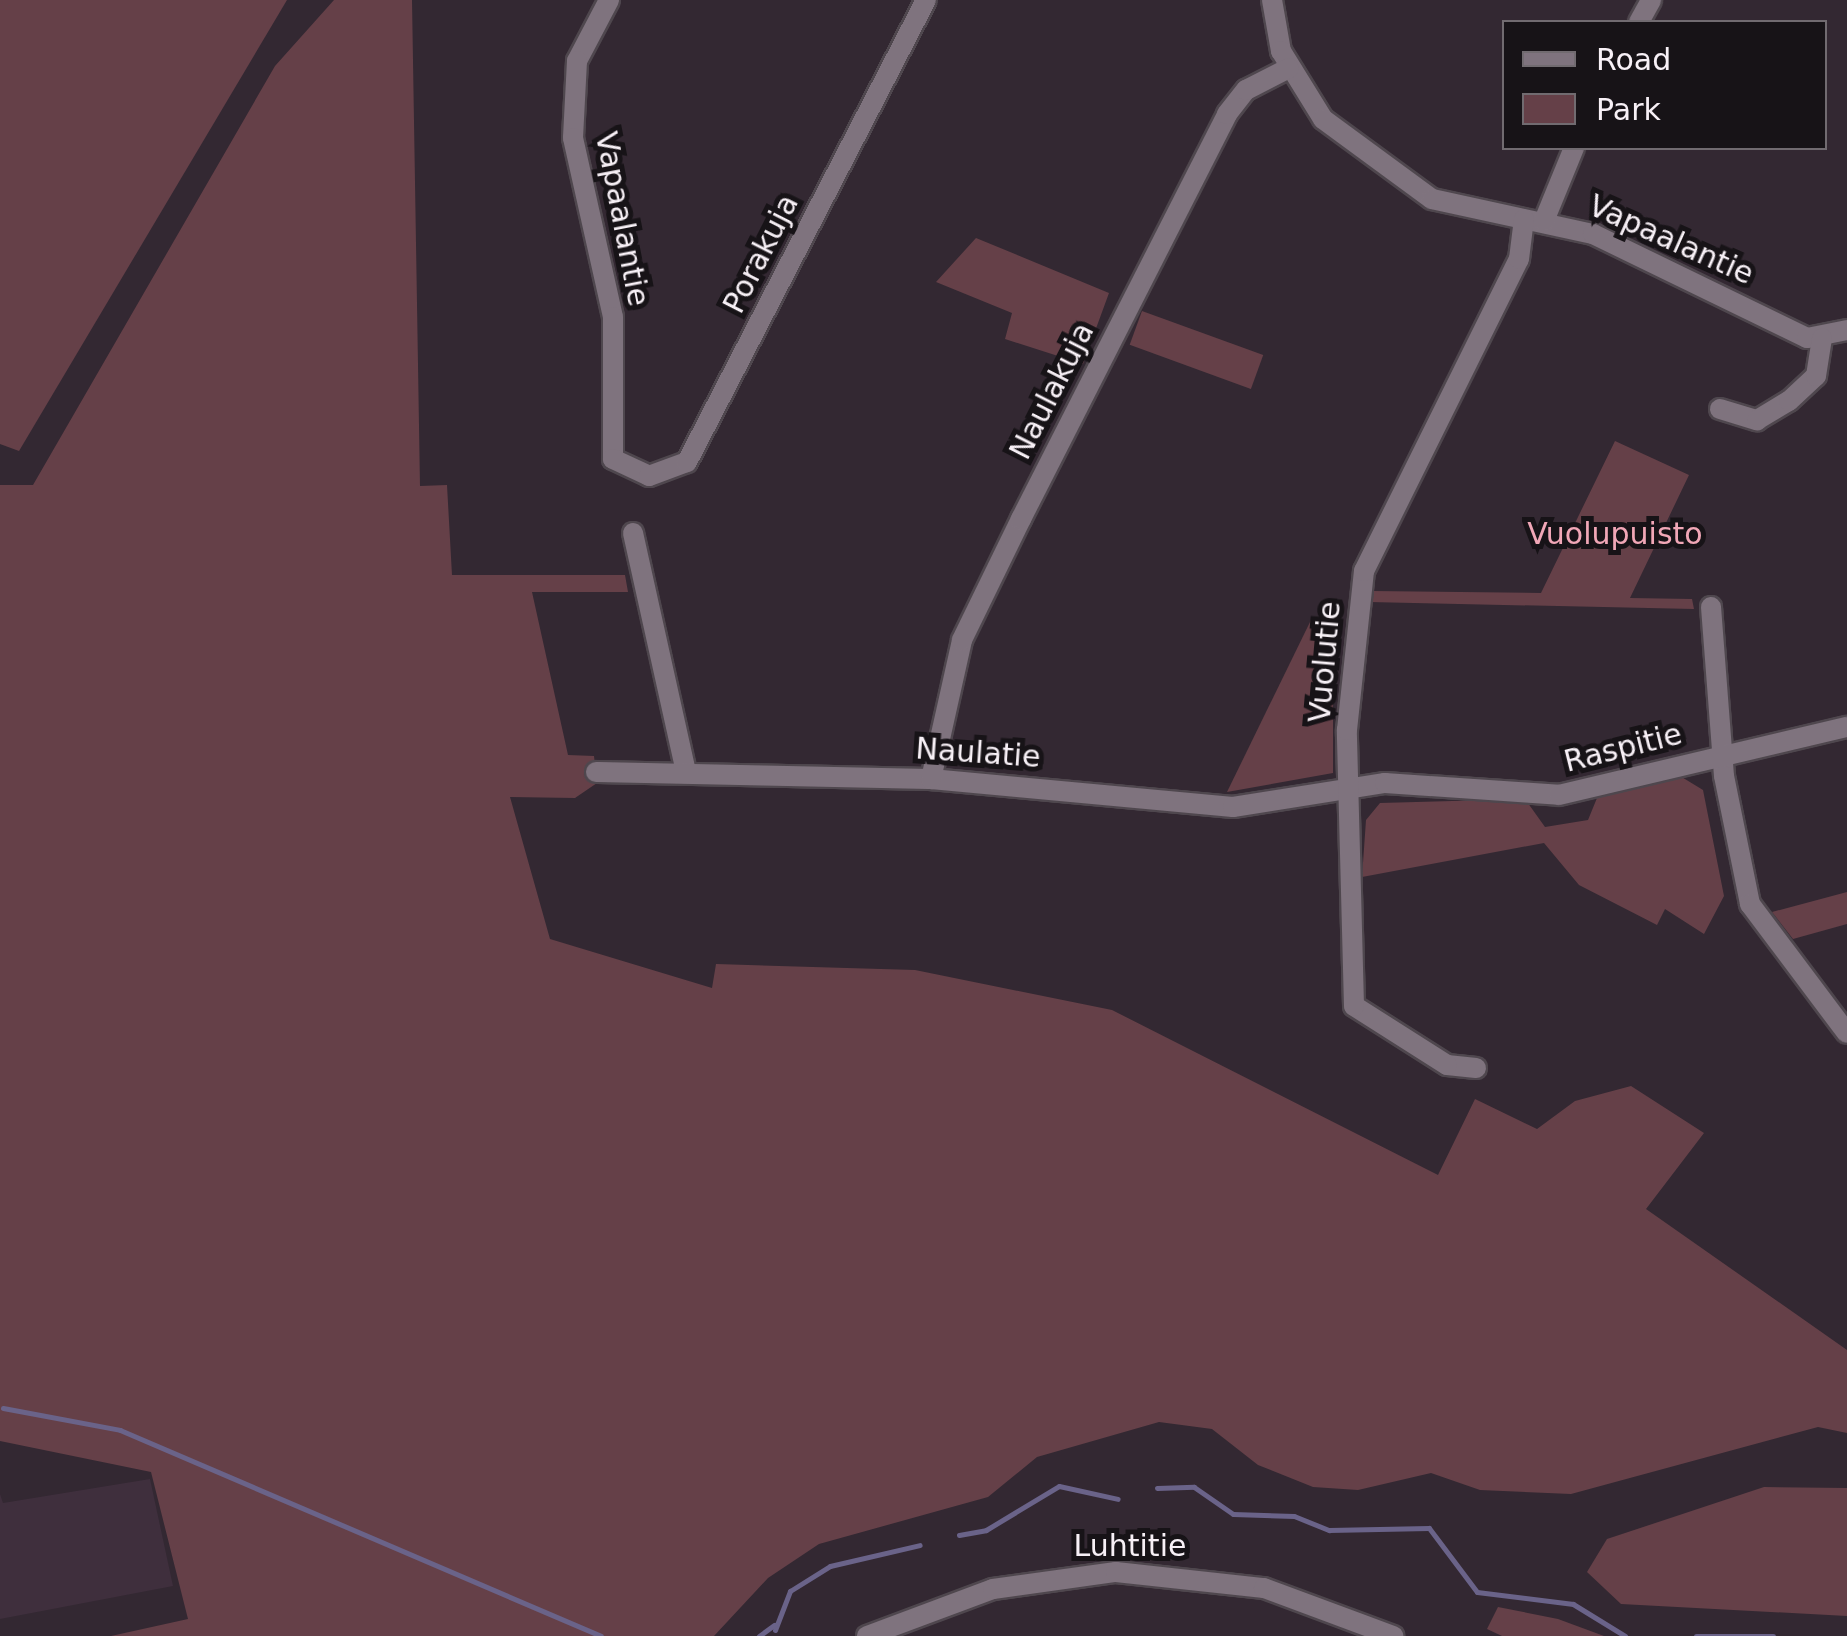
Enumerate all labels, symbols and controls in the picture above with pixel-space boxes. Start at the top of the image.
legend [1502,20,1827,150]
text: Road [1596,42,1671,77]
text: Park [1596,92,1661,127]
street label: Vapaalantie [587,129,657,309]
street label: Vapaalantie [1583,188,1759,292]
street label: Porakuja [716,189,806,319]
street label: Naulakuja [1002,317,1102,465]
park label: Vuolupuisto [1527,516,1703,552]
street label: Vuolutie [1302,600,1348,724]
street label: Raspitie [1560,716,1686,780]
street label: Naulatie [914,731,1042,775]
street label: Luhtitie [1074,1528,1186,1564]

